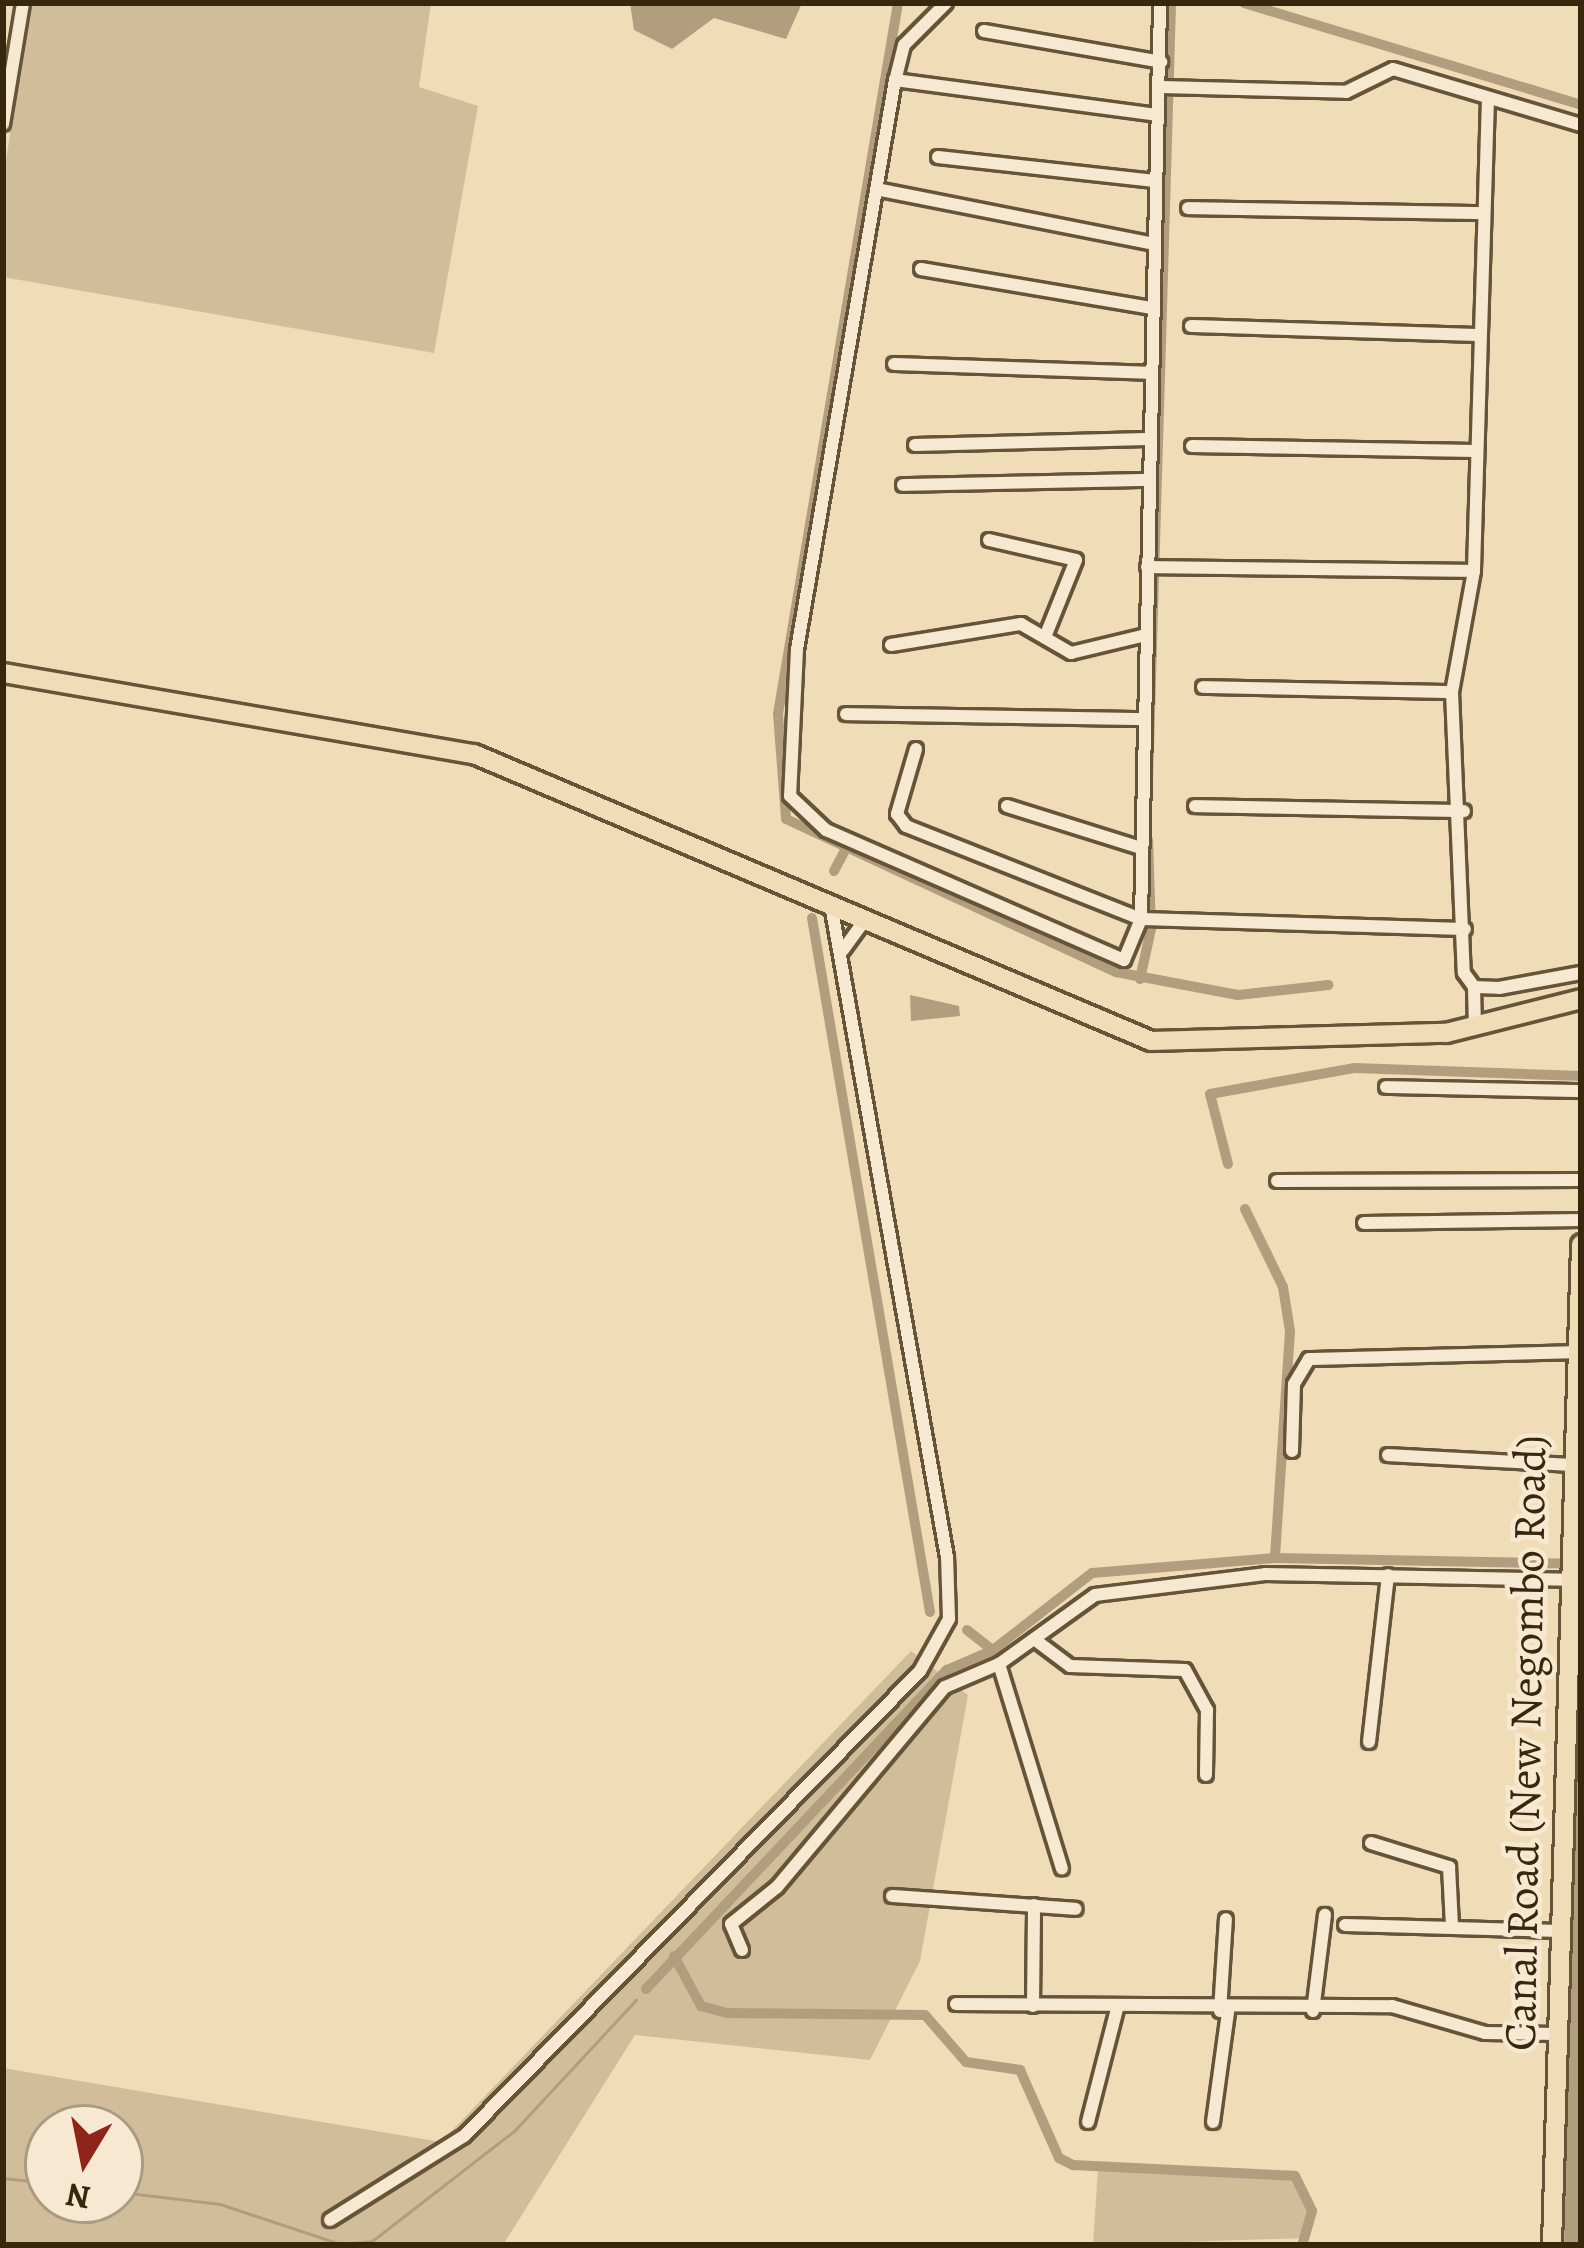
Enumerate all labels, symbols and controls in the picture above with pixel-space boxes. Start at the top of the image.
street label: Canal Road (New Negombo Road) [1494,1435,1558,2051]
north arrow [24,2104,144,2224]
text: N [62,2173,94,2221]

